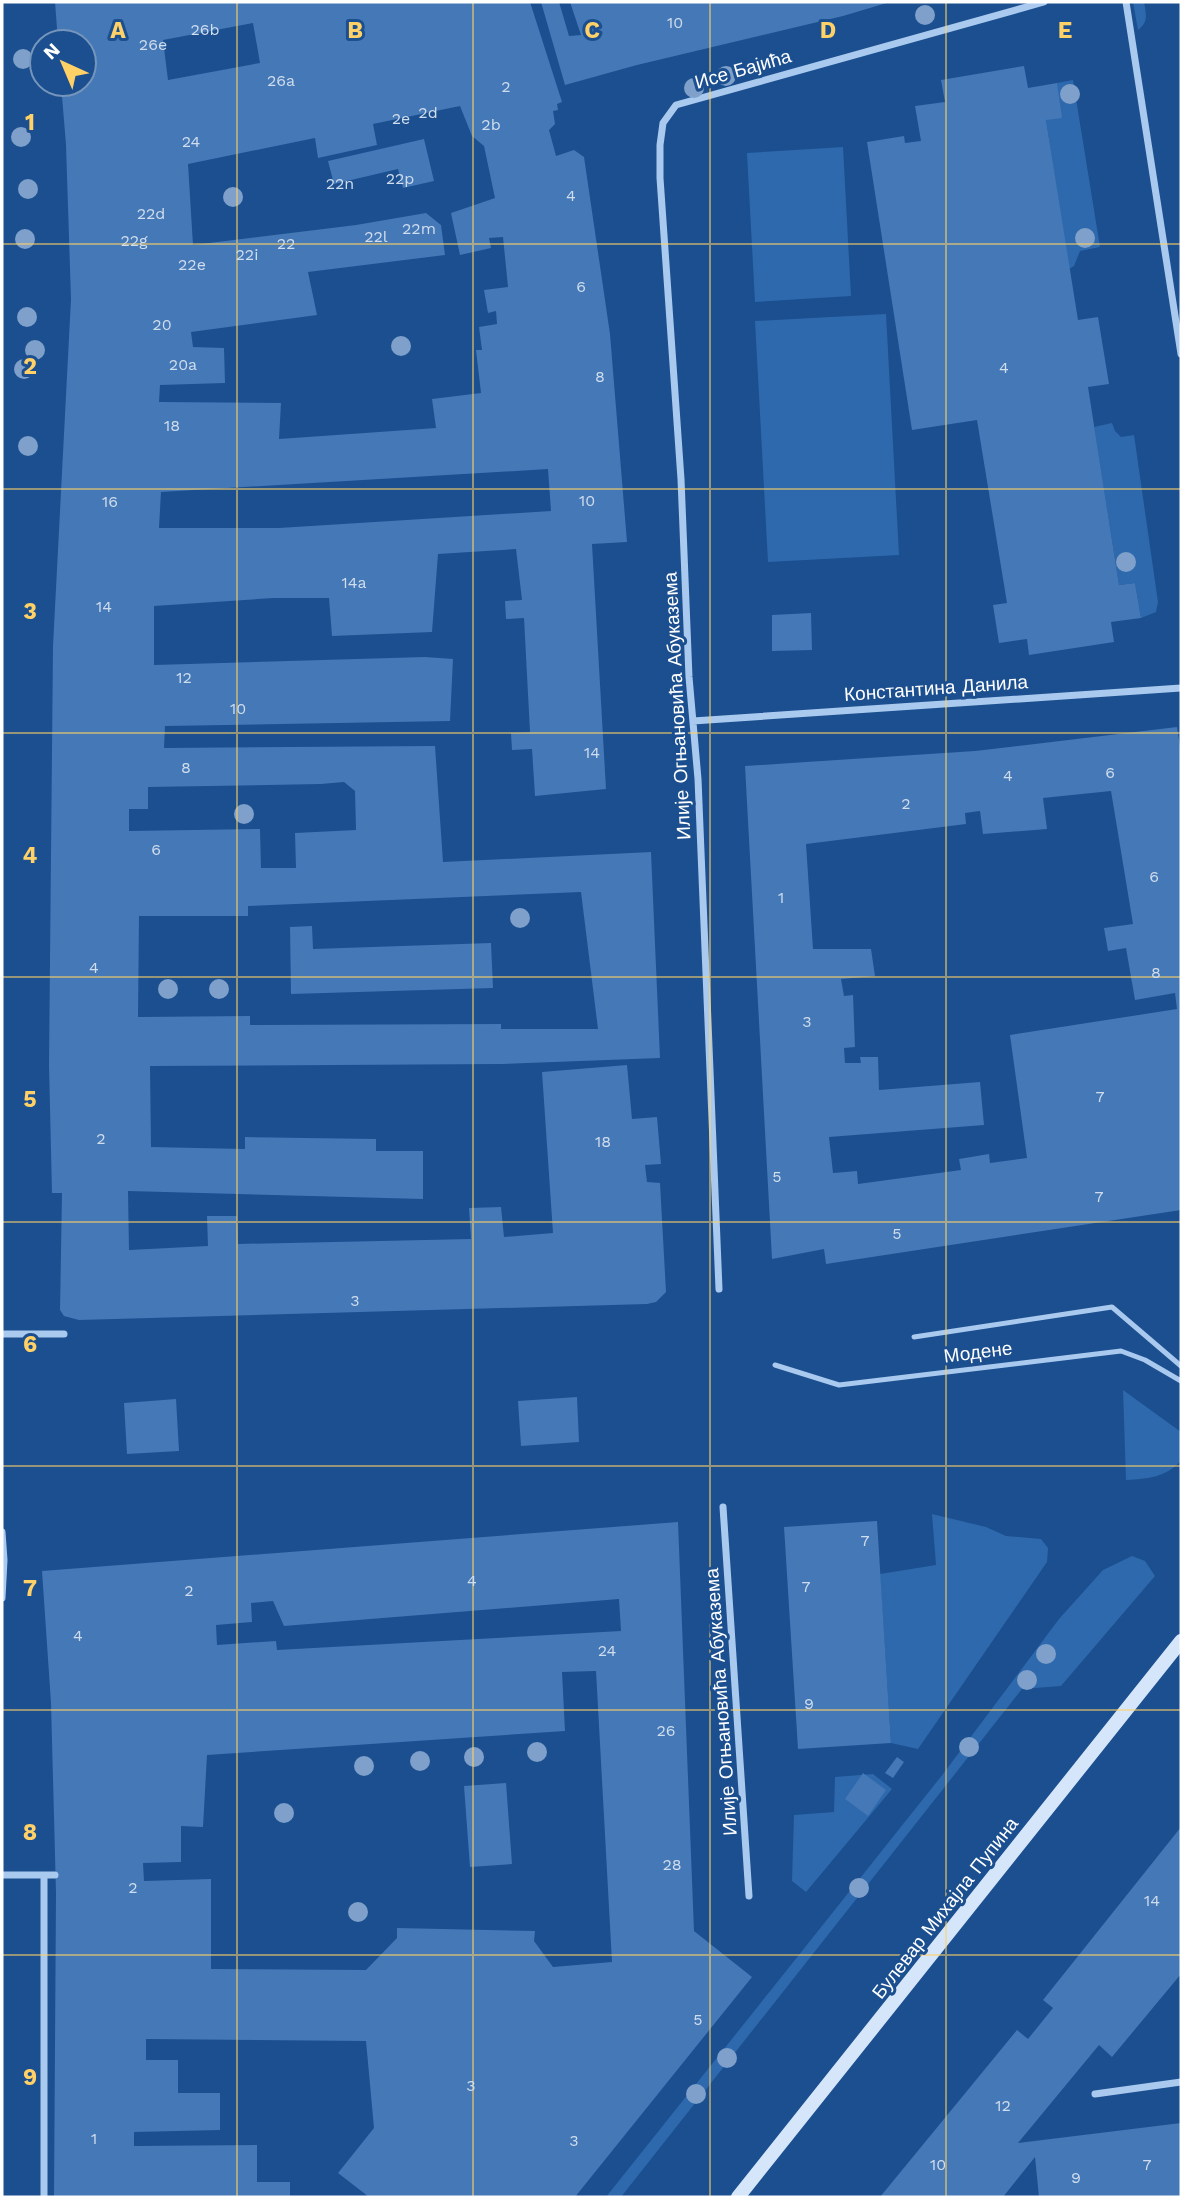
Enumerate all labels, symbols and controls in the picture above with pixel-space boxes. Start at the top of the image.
house number: 10 [667,13,683,32]
text: A [110,17,126,44]
text: B [347,17,363,44]
text: C [584,17,600,44]
text: D [820,17,836,44]
text: E [1058,17,1072,44]
house number: 26b [190,20,220,39]
north arrow [28,28,98,98]
house number: 26e [139,35,167,54]
text: N [38,38,65,64]
street label: Исе Бајића [692,44,794,94]
house number: 26a [267,71,295,90]
house number: 2 [501,77,511,96]
house number: 2d [418,103,438,122]
text: 1 [25,109,35,136]
house number: 2e [392,109,410,128]
house number: 2b [481,115,501,134]
house number: 24 [182,132,201,151]
house number: 22p [386,169,414,188]
house number: 22n [326,174,354,193]
house number: 4 [566,186,576,205]
house number: 22d [137,204,165,223]
house number: 22m [402,219,436,238]
house number: 22l [364,227,388,246]
house number: 22g [120,231,148,250]
house number: 22 [277,234,295,253]
house number: 22i [236,245,258,264]
house number: 22e [178,255,206,274]
house number: 6 [576,277,586,296]
house number: 20 [152,315,172,334]
text: 2 [23,353,37,380]
house number: 20a [169,355,197,374]
house number: 4 [999,358,1009,377]
house number: 8 [595,367,605,386]
house number: 18 [164,416,180,435]
house number: 10 [579,491,595,510]
house number: 16 [102,492,118,511]
street label: Илије Огњановића Абуказема [658,571,696,840]
house number: 14a [341,573,367,592]
house number: 14 [96,597,112,616]
text: 3 [23,598,37,625]
house number: 12 [176,668,192,687]
street label: Константина Данила [843,670,1029,706]
house number: 10 [230,699,246,718]
house number: 14 [584,743,600,762]
house number: 8 [181,758,191,777]
house number: 6 [1105,763,1115,782]
house number: 4 [1003,766,1013,785]
house number: 2 [901,794,911,813]
house number: 6 [151,840,161,859]
text: 4 [23,842,38,869]
house number: 6 [1149,867,1159,886]
house number: 1 [778,888,784,907]
house number: 4 [89,958,99,977]
house number: 8 [1151,963,1161,982]
house number: 3 [802,1012,812,1031]
text: 5 [23,1086,37,1113]
house number: 7 [1096,1087,1105,1106]
house number: 2 [96,1129,106,1148]
house number: 18 [595,1132,611,1151]
house number: 5 [772,1167,782,1186]
house number: 7 [1095,1187,1104,1206]
house number: 5 [892,1224,902,1243]
house number: 3 [350,1291,360,1310]
text: 6 [23,1331,37,1358]
street label: Модене [942,1336,1014,1368]
house number: 7 [861,1531,870,1550]
street label: Илије Огњановића Абуказема [700,1567,742,1837]
house number: 4 [467,1571,477,1590]
text: 7 [23,1575,37,1602]
house number: 7 [802,1577,811,1596]
house number: 2 [184,1581,194,1600]
house number: 4 [73,1626,83,1645]
house number: 24 [598,1641,617,1660]
house number: 9 [804,1694,814,1713]
house number: 26 [656,1721,676,1740]
street label: Булевар Михајла Пупина [867,1812,1023,2003]
text: 8 [23,1819,37,1846]
house number: 28 [662,1855,682,1874]
house number: 2 [128,1878,138,1897]
house number: 14 [1144,1891,1160,1910]
house number: 5 [693,2010,703,2029]
text: 9 [23,2064,37,2091]
house number: 3 [466,2076,476,2095]
house number: 12 [995,2096,1011,2115]
house number: 1 [91,2129,97,2148]
house number: 3 [569,2131,579,2150]
house number: 10 [930,2155,946,2174]
house number: 7 [1143,2155,1152,2174]
house number: 9 [1071,2168,1081,2187]

